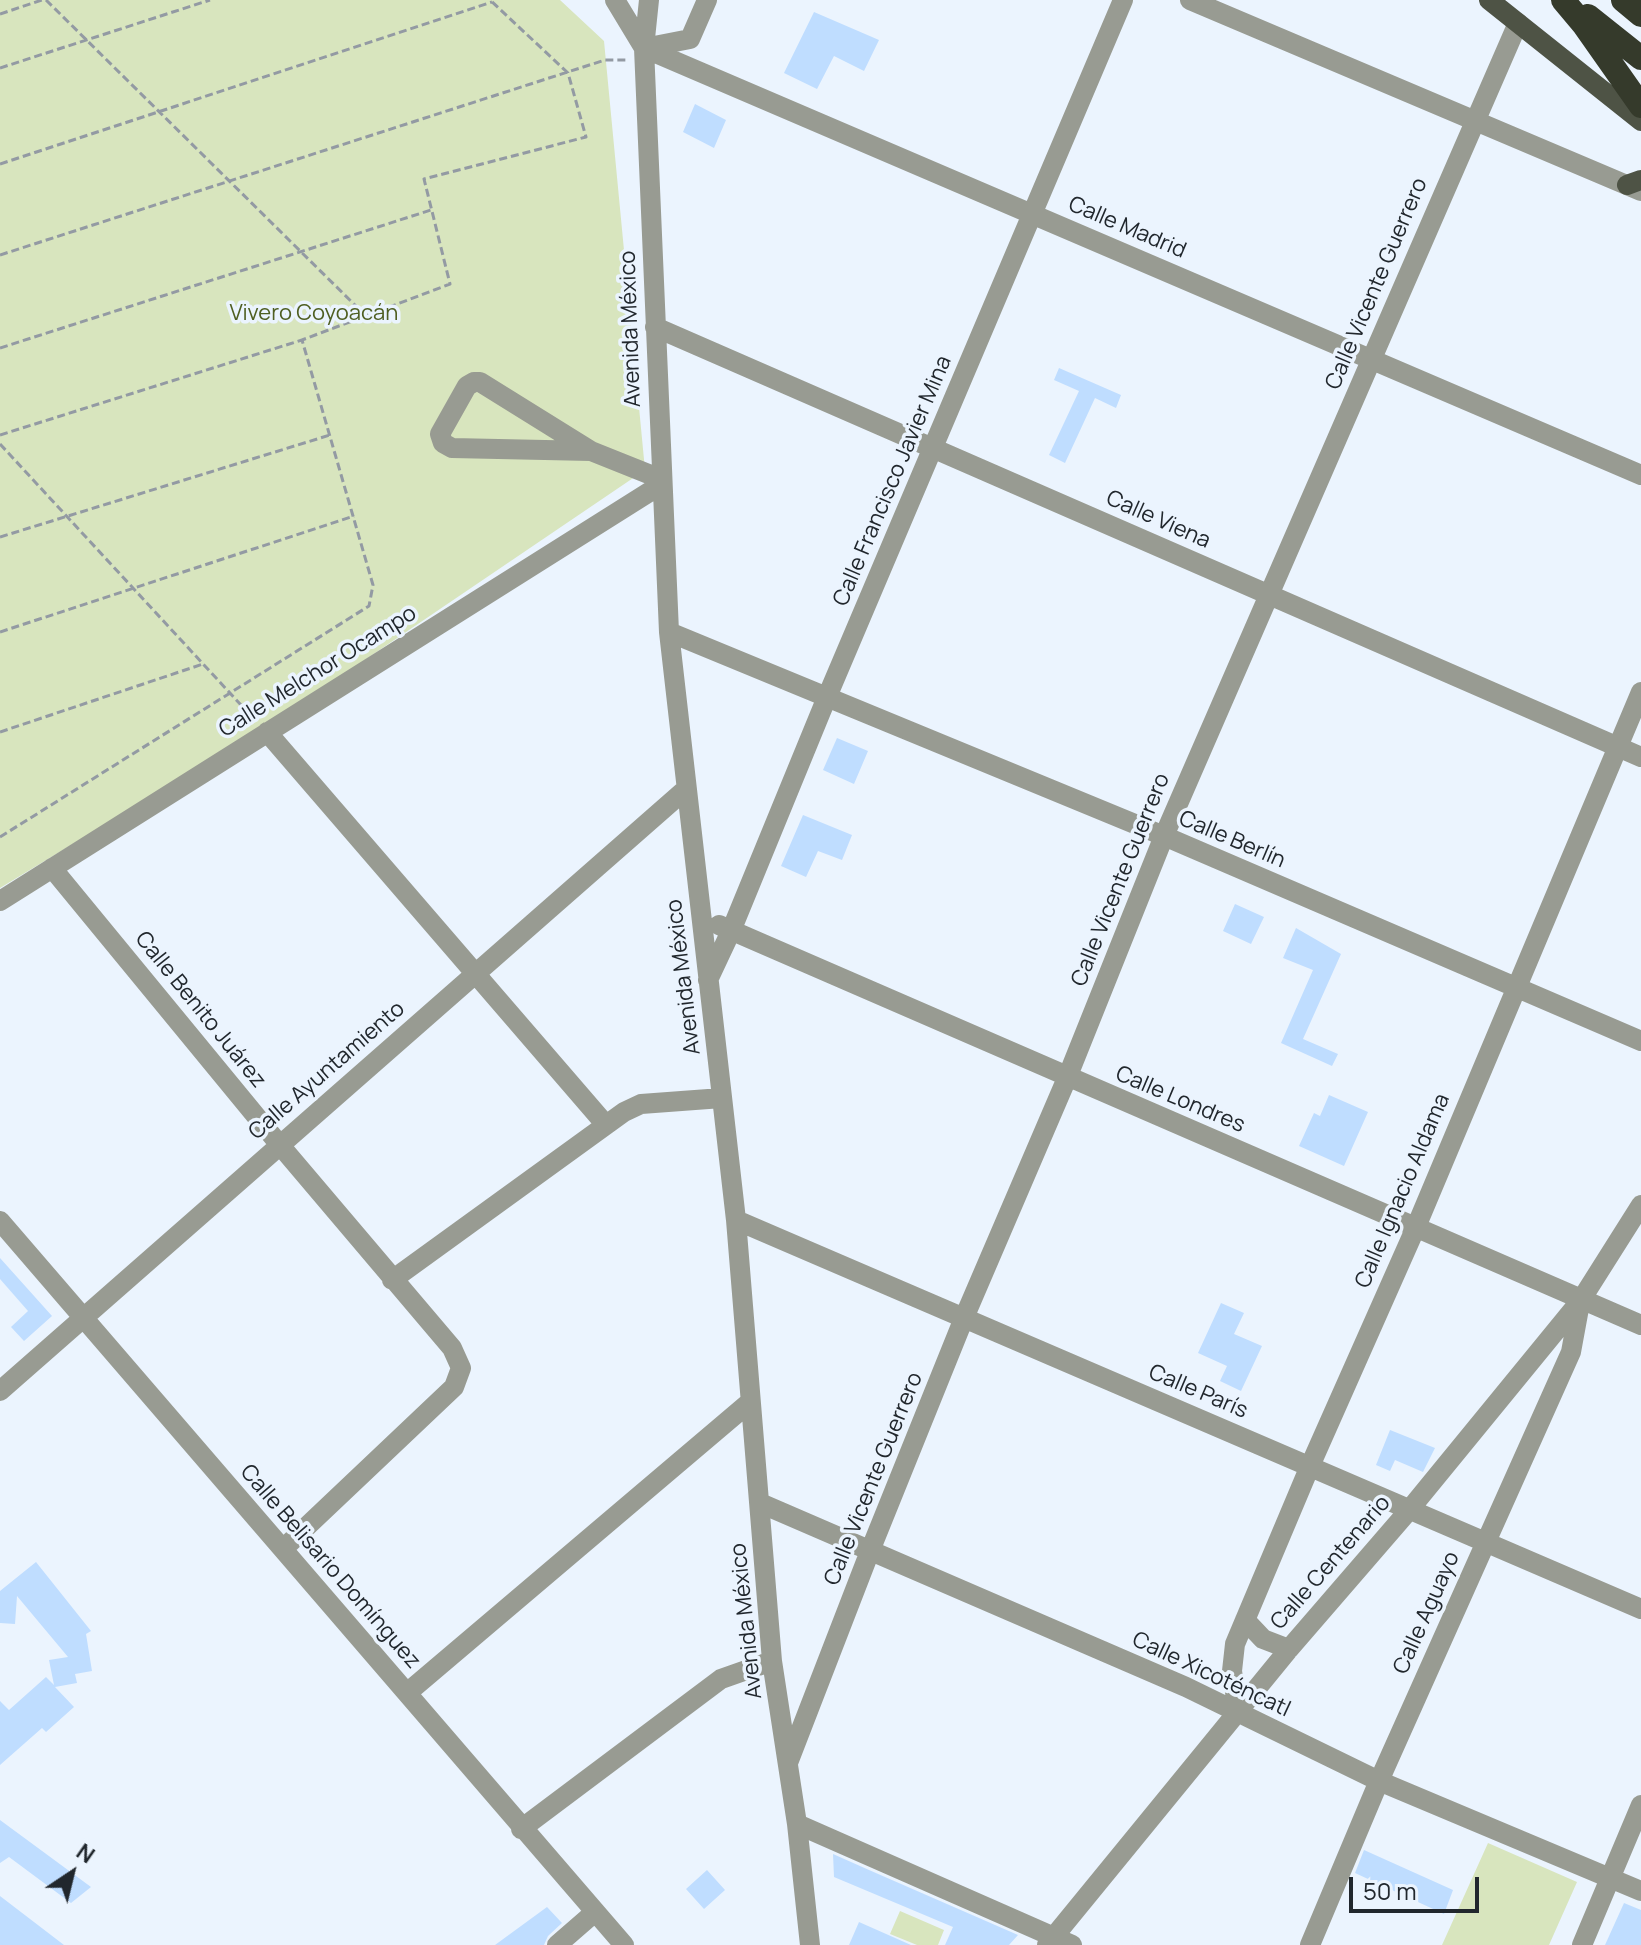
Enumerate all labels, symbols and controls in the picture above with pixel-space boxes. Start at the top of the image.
street label: Calle Vicente Guerrero [1320,174,1434,394]
street label: Calle Madrid [1064,191,1190,265]
street label: Avenida México [615,250,647,408]
park label: Vivero Coyoacán [230,301,398,327]
street label: Calle Francisco Javier Mina [828,352,958,610]
street label: Calle Viena [1102,485,1214,555]
street label: Calle Melchor Ocampo [215,601,421,743]
street label: Calle Vicente Guerrero [1066,770,1176,990]
street label: Calle Berlín [1175,806,1289,874]
street label: Avenida México [661,898,707,1056]
street label: Calle Benito Juárez [129,927,271,1093]
street label: Calle Ayuntamiento [244,996,410,1146]
street label: Calle Londres [1111,1061,1249,1139]
street label: Calle Ignacio Aldama [1350,1090,1456,1292]
street label: Calle París [1144,1359,1252,1425]
street label: Calle Vicente Guerrero [819,1369,929,1589]
street label: Calle Belisario Domínguez [234,1460,426,1674]
street label: Calle Centenario [1266,1491,1396,1635]
street label: Avenida México [726,1542,768,1700]
street label: Calle Aguayo [1388,1548,1466,1678]
street label: Calle Xicoténcatl [1128,1627,1294,1723]
north arrow [32,1833,112,1913]
text: N [71,1837,101,1870]
scale bar [1353,1861,1483,1911]
text: 50 m [1363,1874,1417,1907]

